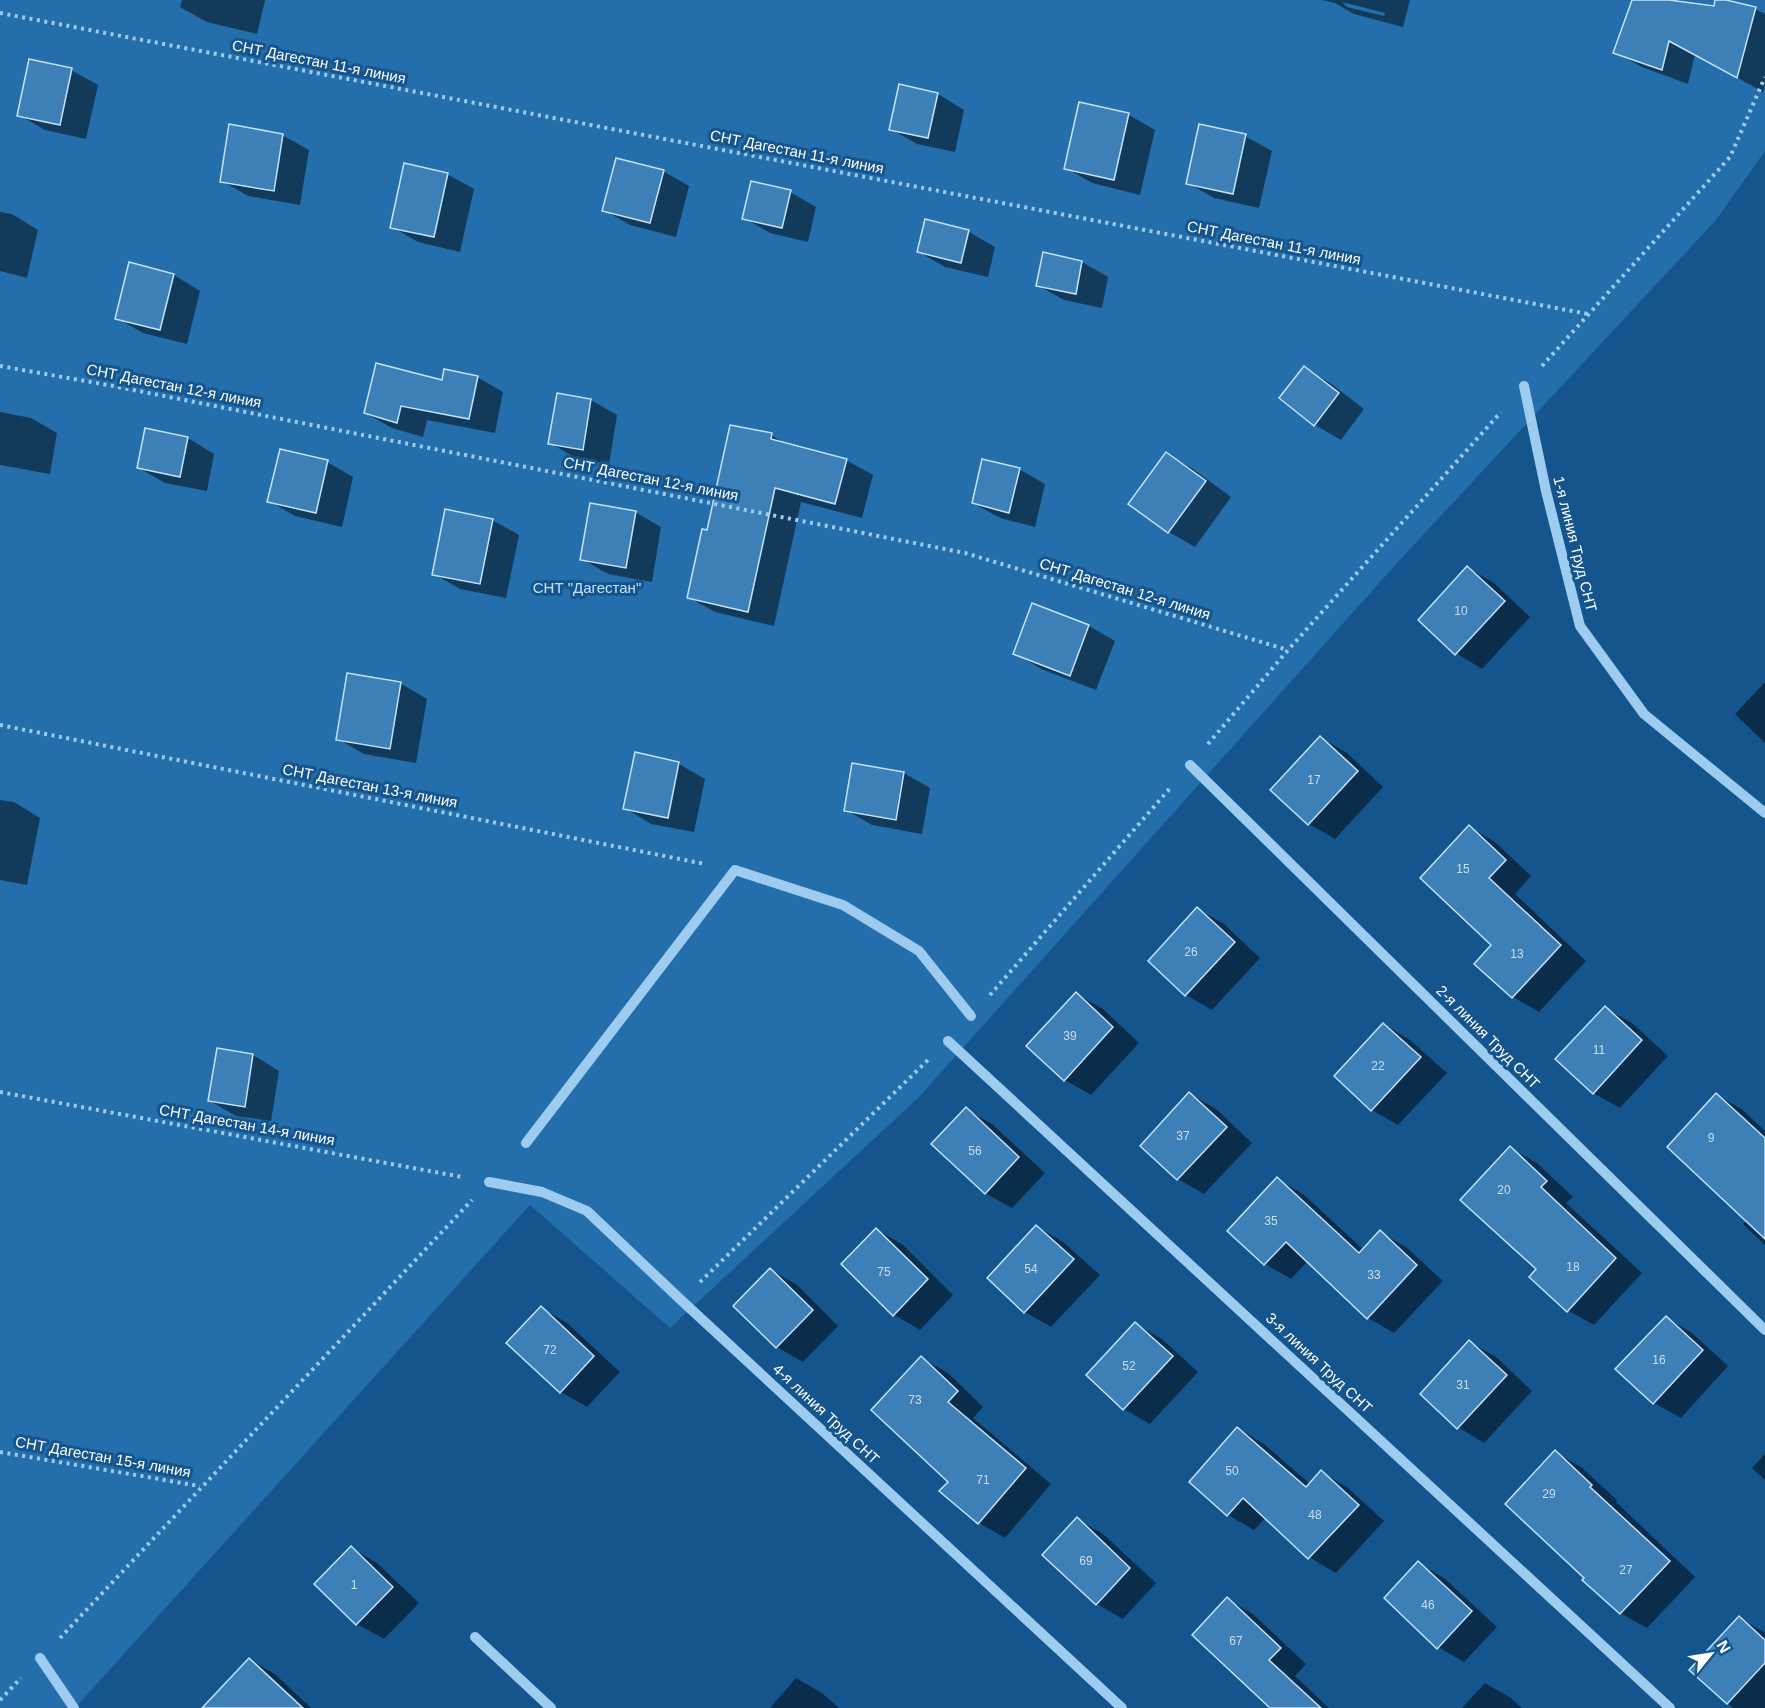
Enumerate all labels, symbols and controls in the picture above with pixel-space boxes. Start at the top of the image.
street label: СНТ Дагестан 11-я линия [231,36,407,87]
street label: СНТ Дагестан 11-я линия [709,126,885,177]
street label: СНТ Дагестан 11-я линия [1186,217,1362,268]
street label: СНТ Дагестан 12-я линия [85,360,263,411]
street label: СНТ Дагестан 12-я линия [562,453,740,504]
street label: 1-я линия Труд СНТ [1550,474,1601,613]
street label: СНТ Дагестан 12-я линия [1038,554,1213,623]
park label: СНТ "Дагестан" [533,579,641,596]
house number: 10 [1454,604,1468,618]
street label: СНТ Дагестан 13-я линия [281,760,459,811]
house number: 17 [1307,773,1321,787]
house number: 15 [1456,862,1470,876]
house number: 26 [1184,945,1198,959]
house number: 13 [1510,947,1524,961]
street label: 2-я линия Труд СНТ [1433,982,1543,1092]
house number: 39 [1063,1029,1077,1043]
house number: 11 [1593,1043,1606,1057]
house number: 22 [1371,1059,1385,1073]
street label: СНТ Дагестан 14-я линия [158,1101,336,1148]
house number: 37 [1176,1129,1190,1143]
house number: 9 [1708,1131,1715,1145]
house number: 56 [968,1144,982,1158]
house number: 20 [1497,1183,1511,1197]
house number: 35 [1264,1214,1278,1228]
house number: 18 [1566,1260,1580,1274]
house number: 54 [1024,1262,1038,1276]
house number: 75 [877,1265,891,1279]
house number: 33 [1367,1268,1381,1282]
street label: 3-я линия Труд СНТ [1263,1309,1376,1416]
house number: 72 [543,1343,557,1357]
house number: 16 [1652,1353,1666,1367]
house number: 52 [1122,1359,1136,1373]
street label: 4-я линия Труд СНТ [770,1360,883,1467]
house number: 31 [1456,1378,1470,1392]
house number: 73 [908,1393,922,1407]
street label: СНТ Дагестан 15-я линия [14,1433,192,1480]
house number: 50 [1225,1464,1239,1478]
house number: 71 [976,1473,990,1487]
house number: 29 [1542,1487,1556,1501]
house number: 48 [1308,1508,1322,1522]
house number: 69 [1079,1554,1093,1568]
house number: 27 [1619,1563,1633,1577]
house number: 1 [351,1578,358,1592]
house number: 46 [1421,1598,1435,1612]
north arrow [1681,1624,1741,1684]
house number: 67 [1229,1634,1243,1648]
text: N [1713,1637,1734,1656]

